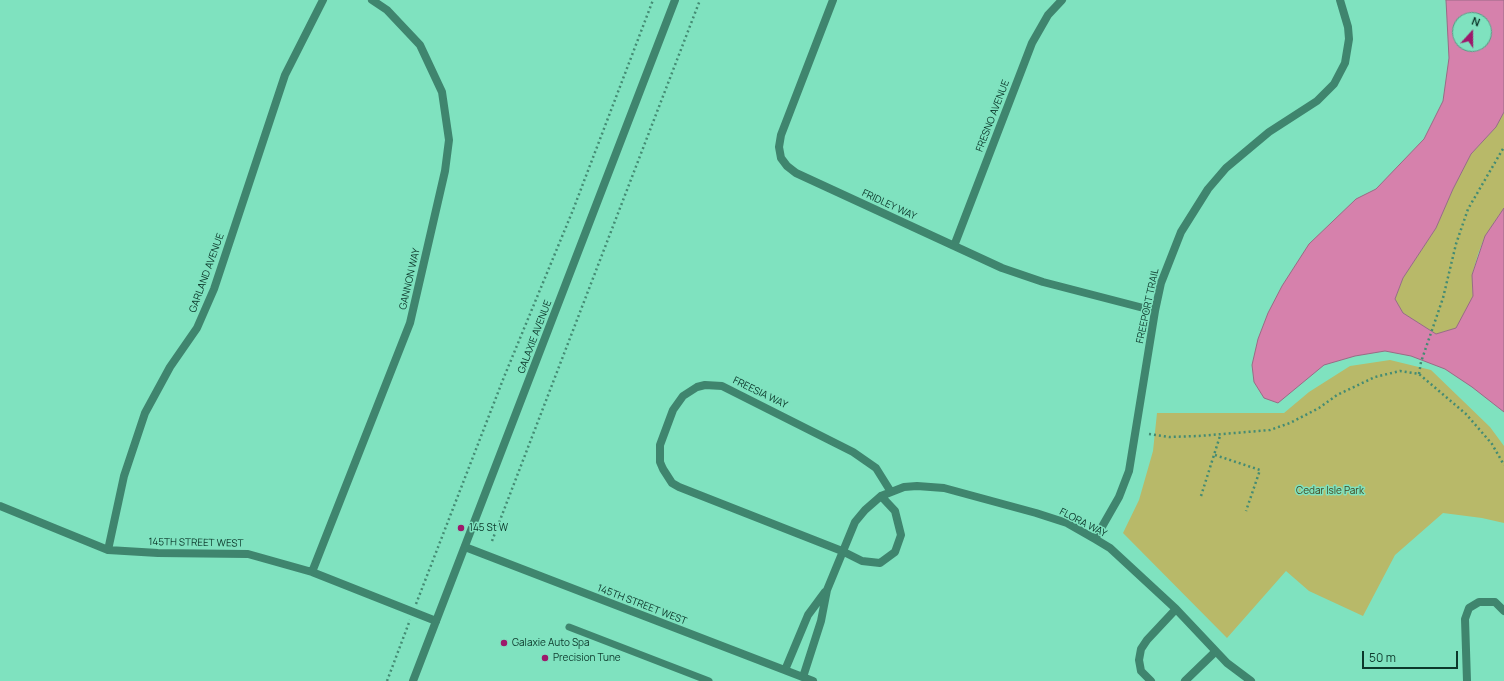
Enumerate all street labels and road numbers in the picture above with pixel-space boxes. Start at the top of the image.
street label: FRESNO AVENUE [974,78,1012,154]
street label: FRIDLEY WAY [860,187,918,223]
street label: GARLAND AVENUE [187,232,227,314]
street label: GANNON WAY [397,247,423,311]
street label: FREEPORT TRAIL [1134,267,1162,345]
street label: GALAXIE AVENUE [515,299,555,375]
street label: FREESIA WAY [731,375,789,411]
street label: FLORA WAY [1057,506,1109,540]
street label: 145TH STREET WEST [148,536,244,550]
street label: 145TH STREET WEST [595,582,689,628]

